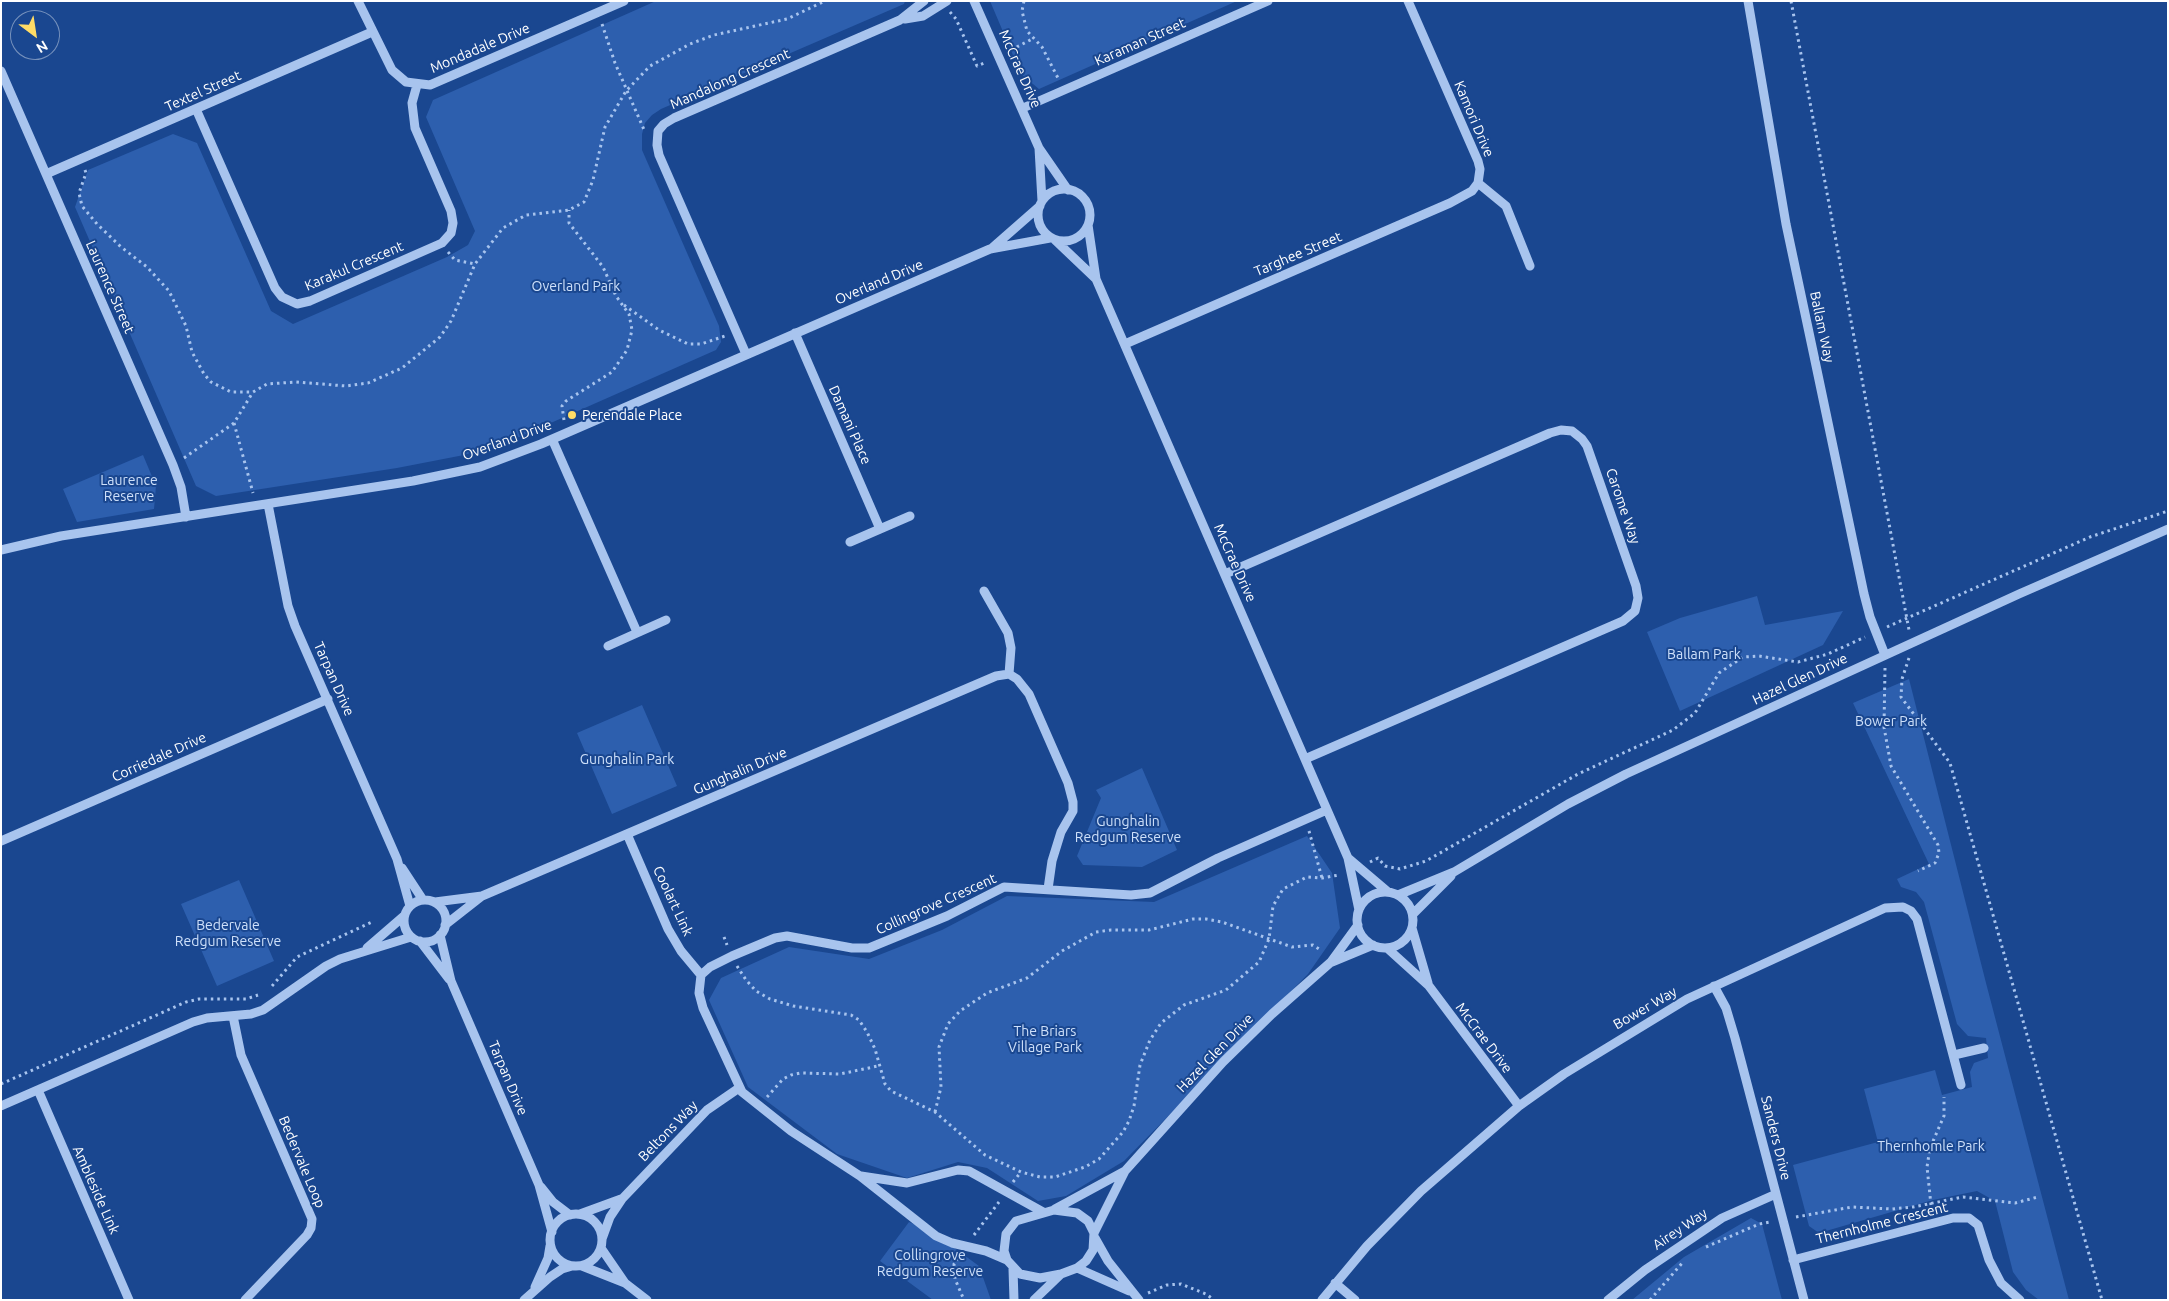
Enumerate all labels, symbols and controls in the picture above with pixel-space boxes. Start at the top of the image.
north arrow [10,10,60,60]
street label: Karaman Street [1092,14,1188,70]
street label: Mondadale Drive [428,19,532,77]
street label: McCrae Drive [995,27,1045,111]
text: N [34,37,51,57]
street label: Mandalong Crescent [668,45,792,113]
street label: Textel Street [163,67,243,115]
street label: Kamori Drive [1450,78,1498,160]
street label: Targhee Street [1252,228,1344,280]
street label: Laurence Street [82,238,138,336]
street label: Karakul Crescent [302,238,406,294]
street label: Overland Drive [832,256,926,308]
park label: Overland Park [532,278,620,294]
street label: Ballam Way [1806,290,1838,364]
street label: Damani Place [825,383,875,467]
place label: Perendale Place [582,407,682,423]
marker: Perendale Place [566,409,578,421]
street label: Overland Drive [460,416,554,464]
street label: Carome Way [1602,466,1644,546]
park label: Laurence Reserve [100,472,158,504]
street label: McCrae Drive [1210,521,1260,605]
street label: Tarpan Drive [310,639,358,719]
park label: Ballam Park [1667,646,1741,662]
street label: Hazel Glen Drive [1750,650,1850,708]
park label: Bower Park [1855,713,1927,729]
street label: Corriedale Drive [109,729,209,785]
street label: Gunghalin Drive [691,744,789,798]
park label: Gunghalin Park [580,751,674,767]
park label: Gunghalin Redgum Reserve [1075,813,1181,846]
street label: Coolart Link [649,863,697,939]
street label: Collingrove Crescent [873,870,999,938]
park label: Bedervale Redgum Reserve [175,917,281,950]
street label: Bower Way [1610,983,1680,1033]
street label: McCrae Drive [1452,999,1516,1077]
street label: Hazel Glen Drive [1173,1010,1257,1096]
park label: The Briars Village Park [1008,1023,1082,1056]
street label: Tarpan Drive [485,1038,531,1118]
street label: Sanders Drive [1757,1094,1795,1182]
street label: Beltons Way [635,1097,701,1165]
street label: Bedervale Loop [275,1113,329,1211]
park label: Thernhomle Park [1877,1138,1985,1154]
street label: Ambleside Link [69,1143,123,1237]
street label: Thernholme Crescent [1814,1199,1950,1247]
street label: Airey Way [1650,1205,1710,1253]
park label: Collingrove Redgum Reserve [877,1247,983,1280]

